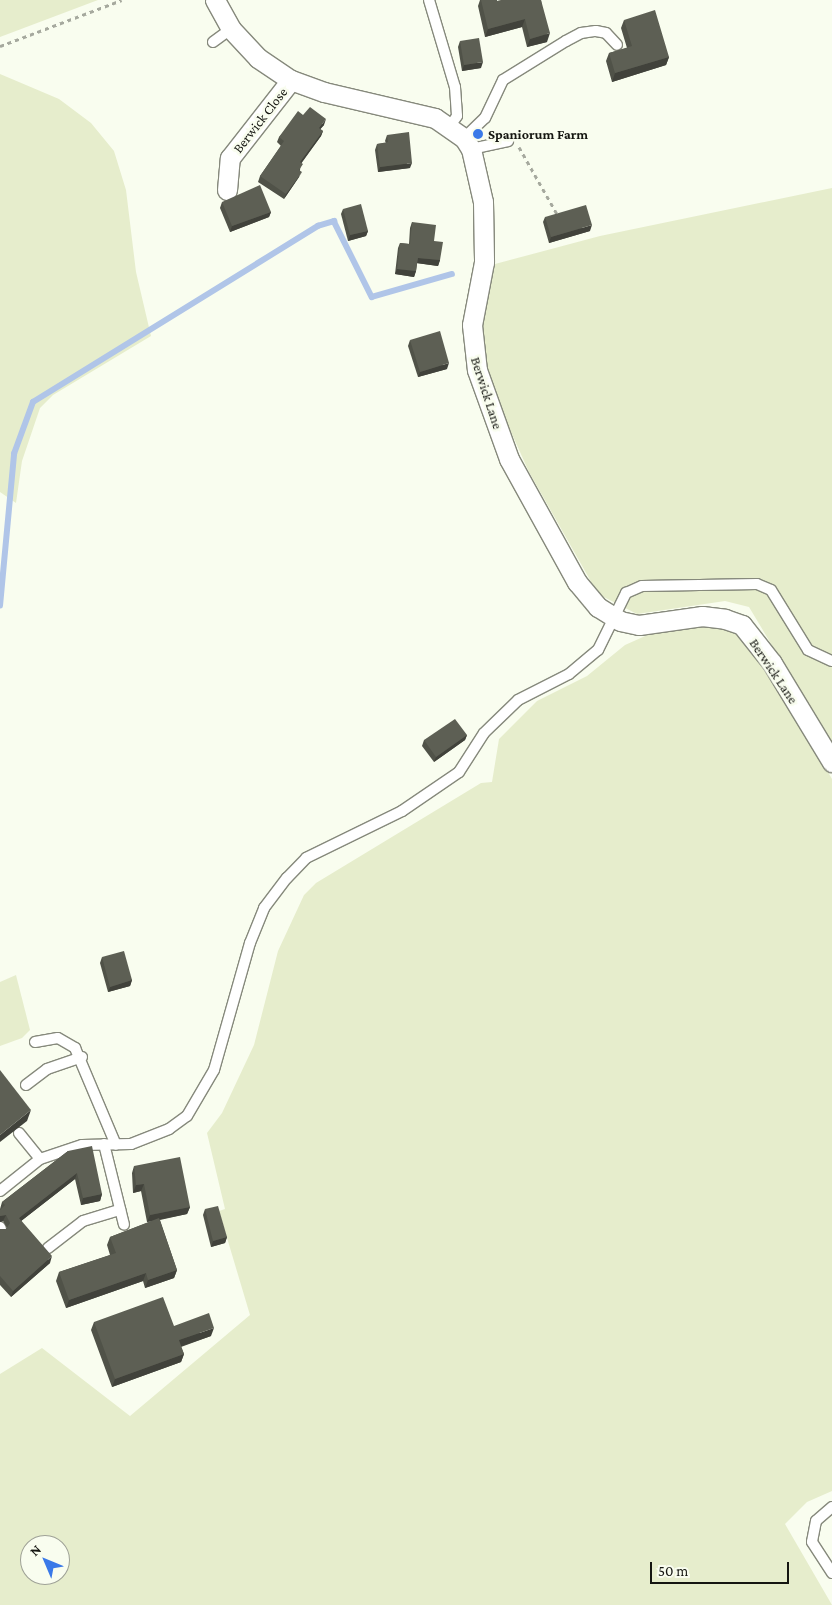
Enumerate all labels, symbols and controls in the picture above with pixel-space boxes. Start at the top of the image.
street label: Berwick Close [229,84,291,156]
place label: Spaniorum Farm [488,126,588,142]
marker: Spaniorum Farm [472,128,484,140]
street label: Berwick Lane [467,355,507,431]
street label: Berwick Lane [746,635,802,707]
north arrow [20,1535,70,1585]
text: N [26,1541,44,1559]
scale bar [652,1552,791,1584]
text: 50 m [658,1563,688,1579]

